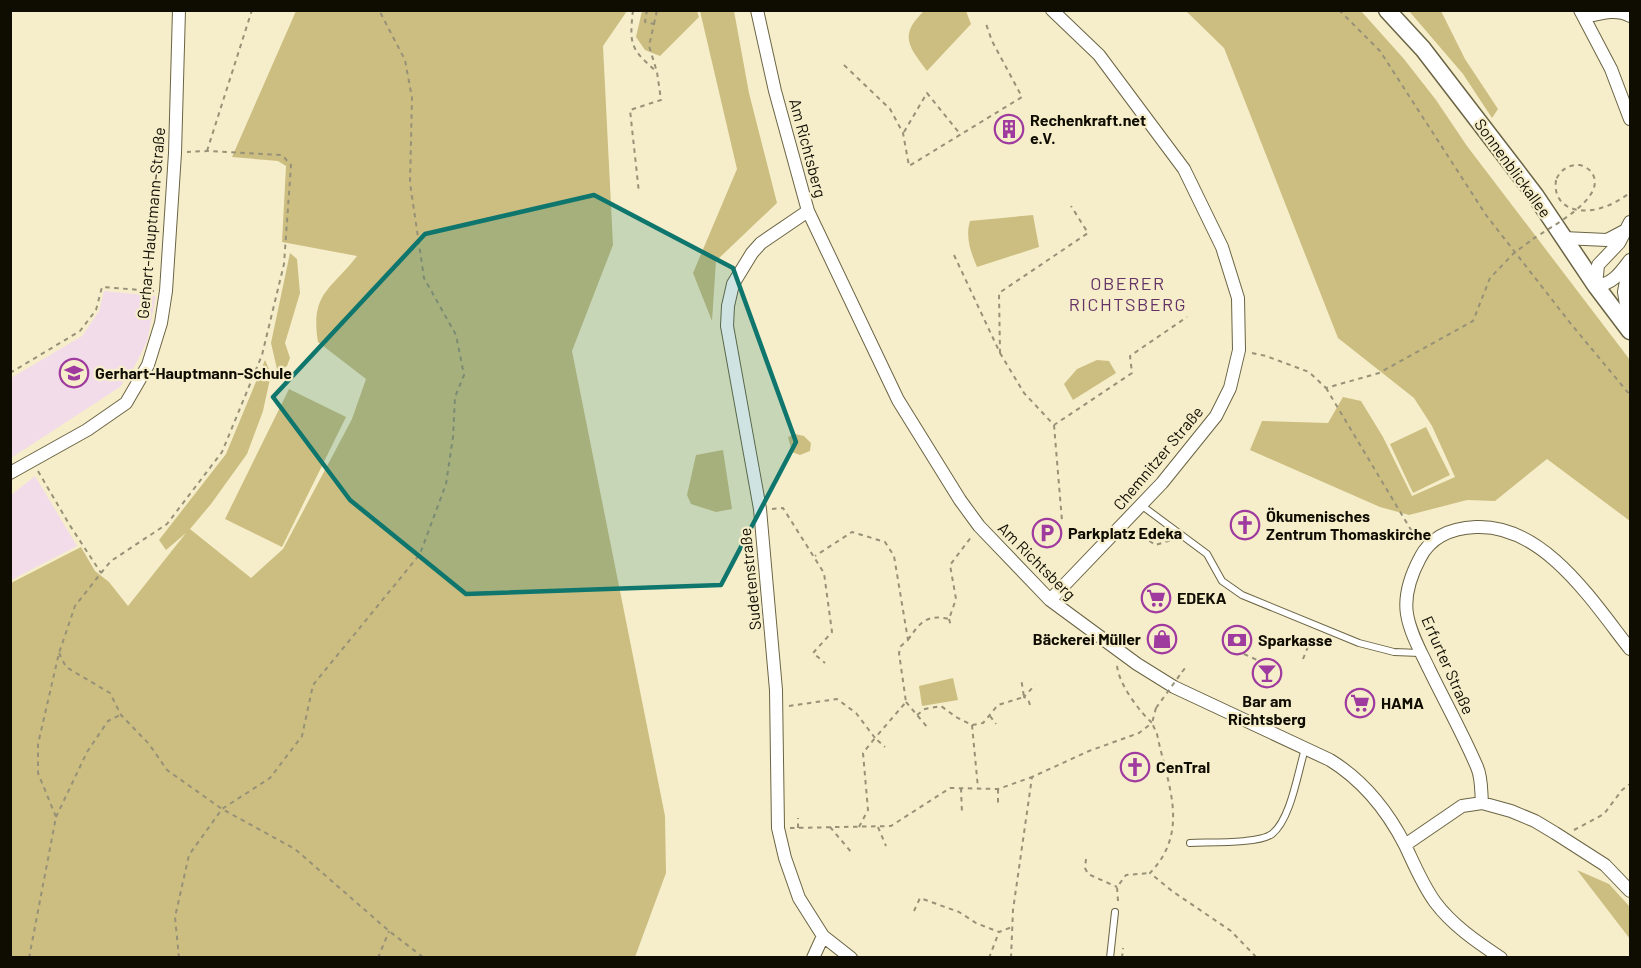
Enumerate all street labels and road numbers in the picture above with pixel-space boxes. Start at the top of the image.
street label: Am Richtsberg [786,96,831,200]
street label: Sonnenblickallee [1471,115,1556,221]
street label: Gerhart-Hauptmann-Straße [133,126,168,320]
street label: Chemnitzer Straße [1109,402,1207,513]
street label: Am Richtsberg [995,518,1080,603]
street label: Sudetenstraße [735,527,764,631]
street label: Erfurter Straße [1418,613,1479,717]

